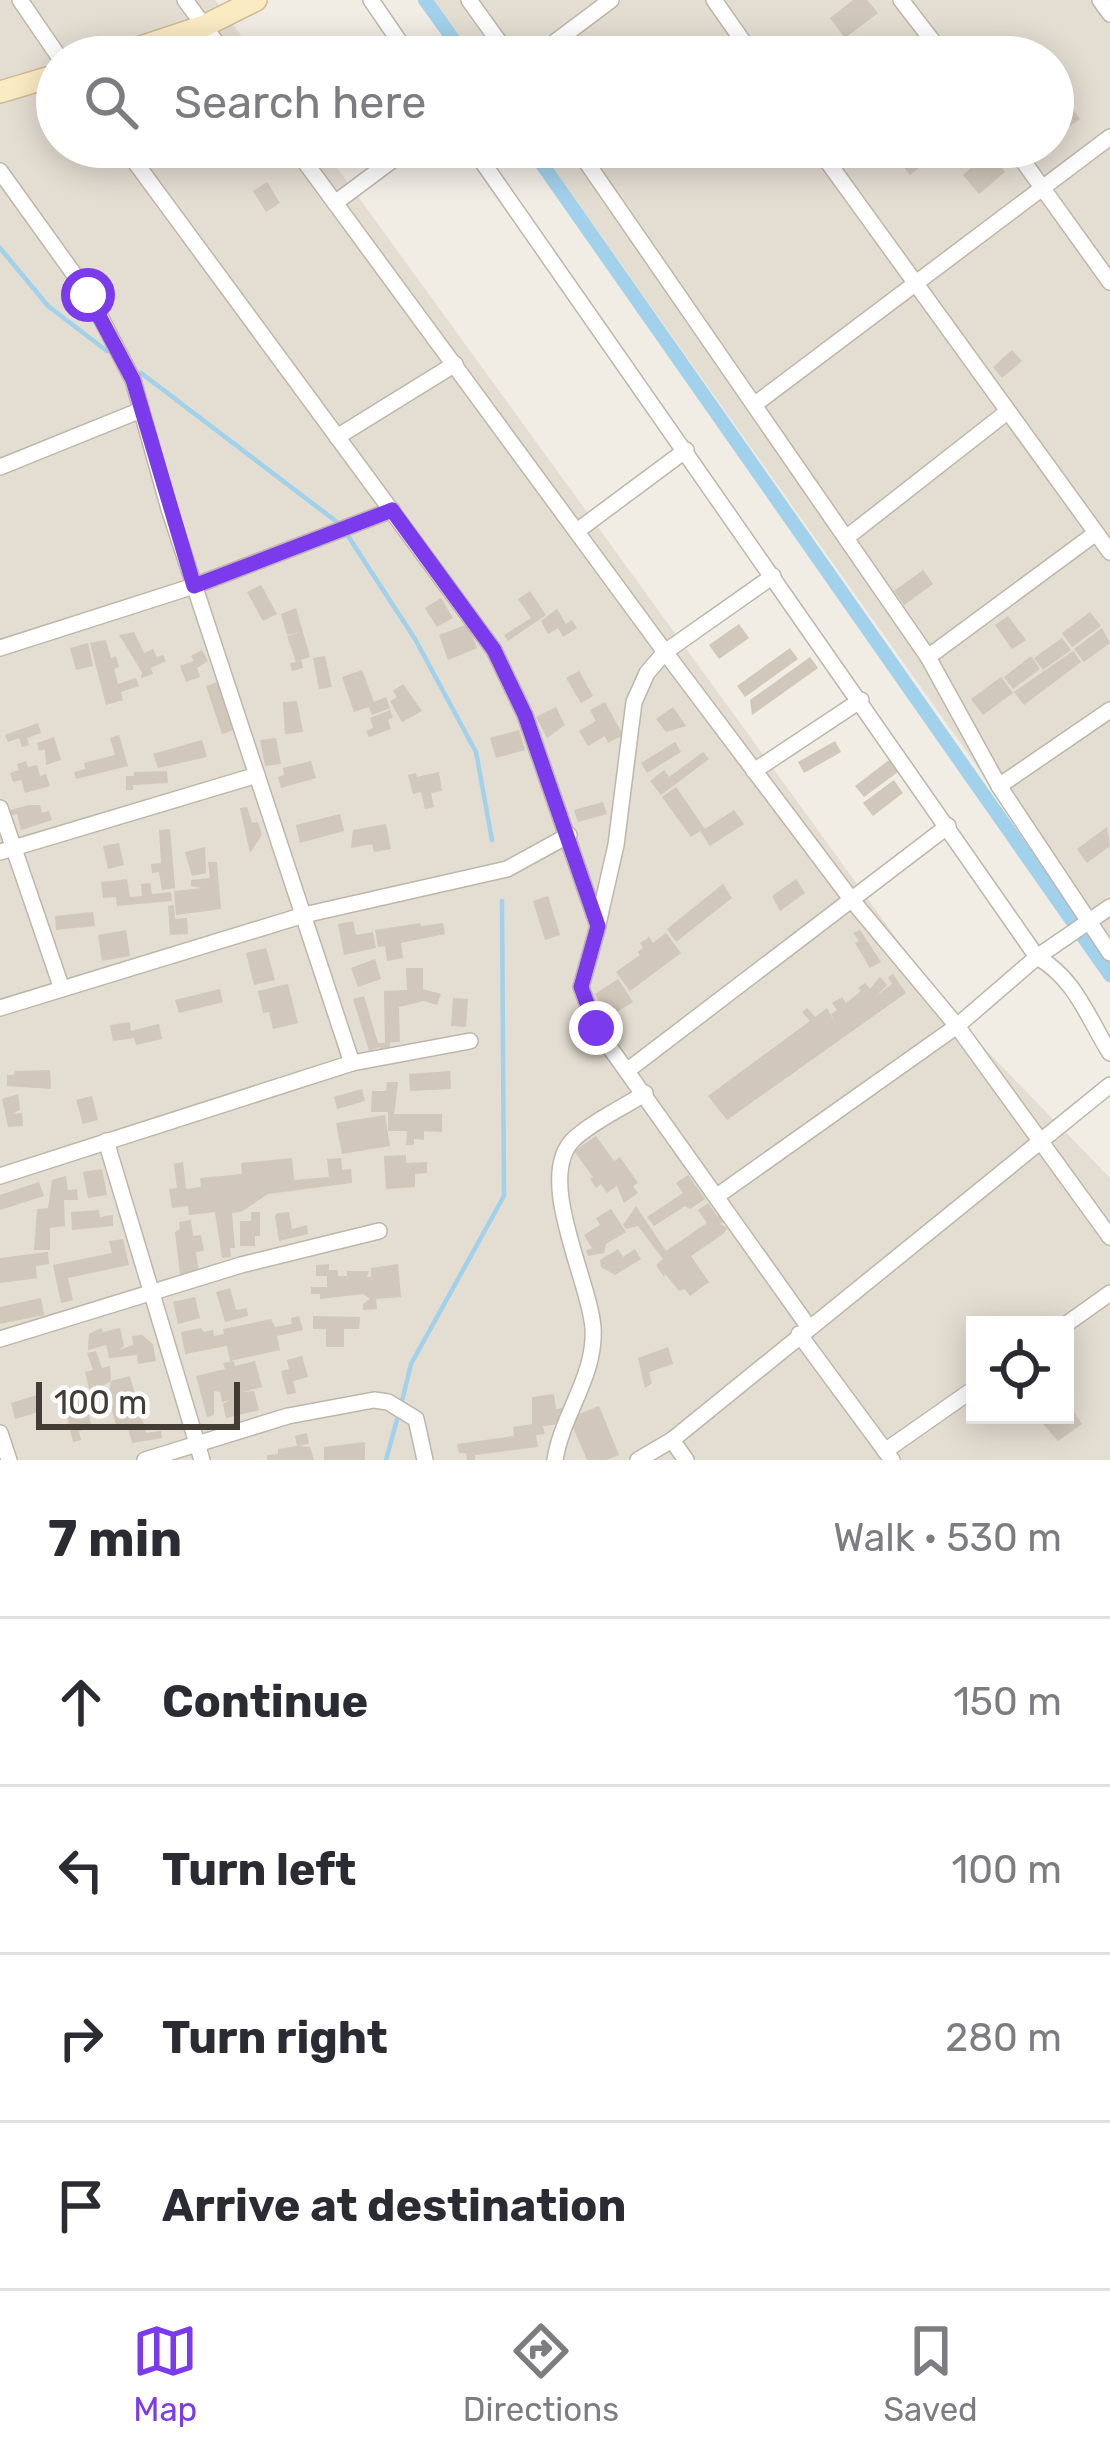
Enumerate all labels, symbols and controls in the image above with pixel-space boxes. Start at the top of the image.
search box [36,36,1074,168]
icon: search [78,69,144,135]
text: Search here [174,76,426,129]
route start [61,268,115,322]
route end [569,1001,623,1055]
map controls [966,1316,1074,1424]
button: locate [966,1316,1074,1424]
scale bar [36,1376,240,1429]
text: 100 m [54,1383,147,1422]
text: 7 min [48,1508,182,1569]
text: Walk · 530 m [833,1515,1062,1561]
icon: ahead [48,1669,114,1735]
text: Continue [162,1675,368,1728]
text: 150 m [953,1679,1062,1725]
icon: left [48,1837,114,1903]
text: Turn left [162,1843,356,1896]
text: 100 m [952,1847,1062,1893]
icon: right [48,2005,114,2071]
text: Turn right [162,2011,388,2064]
text: 280 m [945,2015,1062,2061]
icon: arrive [48,2173,114,2239]
text: Arrive at destination [162,2179,627,2232]
tab: Map [132,2318,198,2429]
tab: Directions [463,2318,619,2429]
tab: Saved [884,2318,978,2429]

